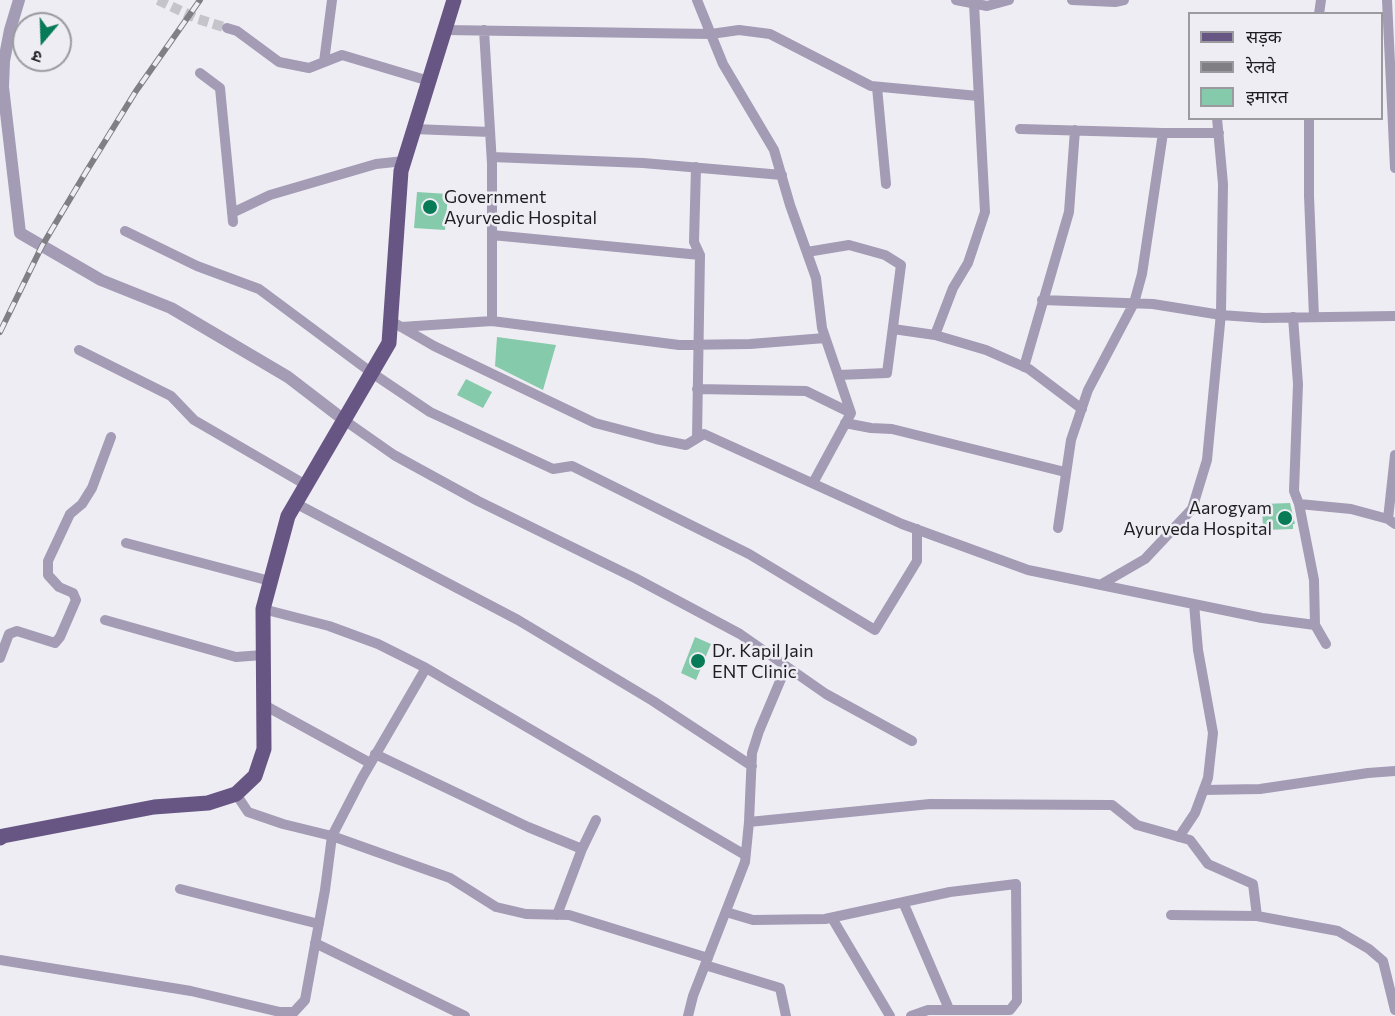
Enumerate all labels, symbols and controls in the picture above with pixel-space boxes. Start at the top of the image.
north arrow [12,12,72,72]
legend [1188,12,1383,120]
text: सड़क [1246,25,1282,47]
text: उ [29,47,44,68]
text: रेलवे [1246,55,1276,77]
text: इमारत [1246,85,1288,107]
place label: Government Ayurvedic Hospital [444,186,597,228]
marker: Government Ayurvedic Hospital [421,198,439,216]
place label: Aarogyam Ayurveda Hospital [1123,497,1272,540]
marker: Aarogyam Ayurveda Hospital [1276,509,1294,527]
place label: Dr. Kapil Jain ENT Clinic [712,640,814,682]
marker: Dr. Kapil Jain ENT Clinic [689,652,707,670]

